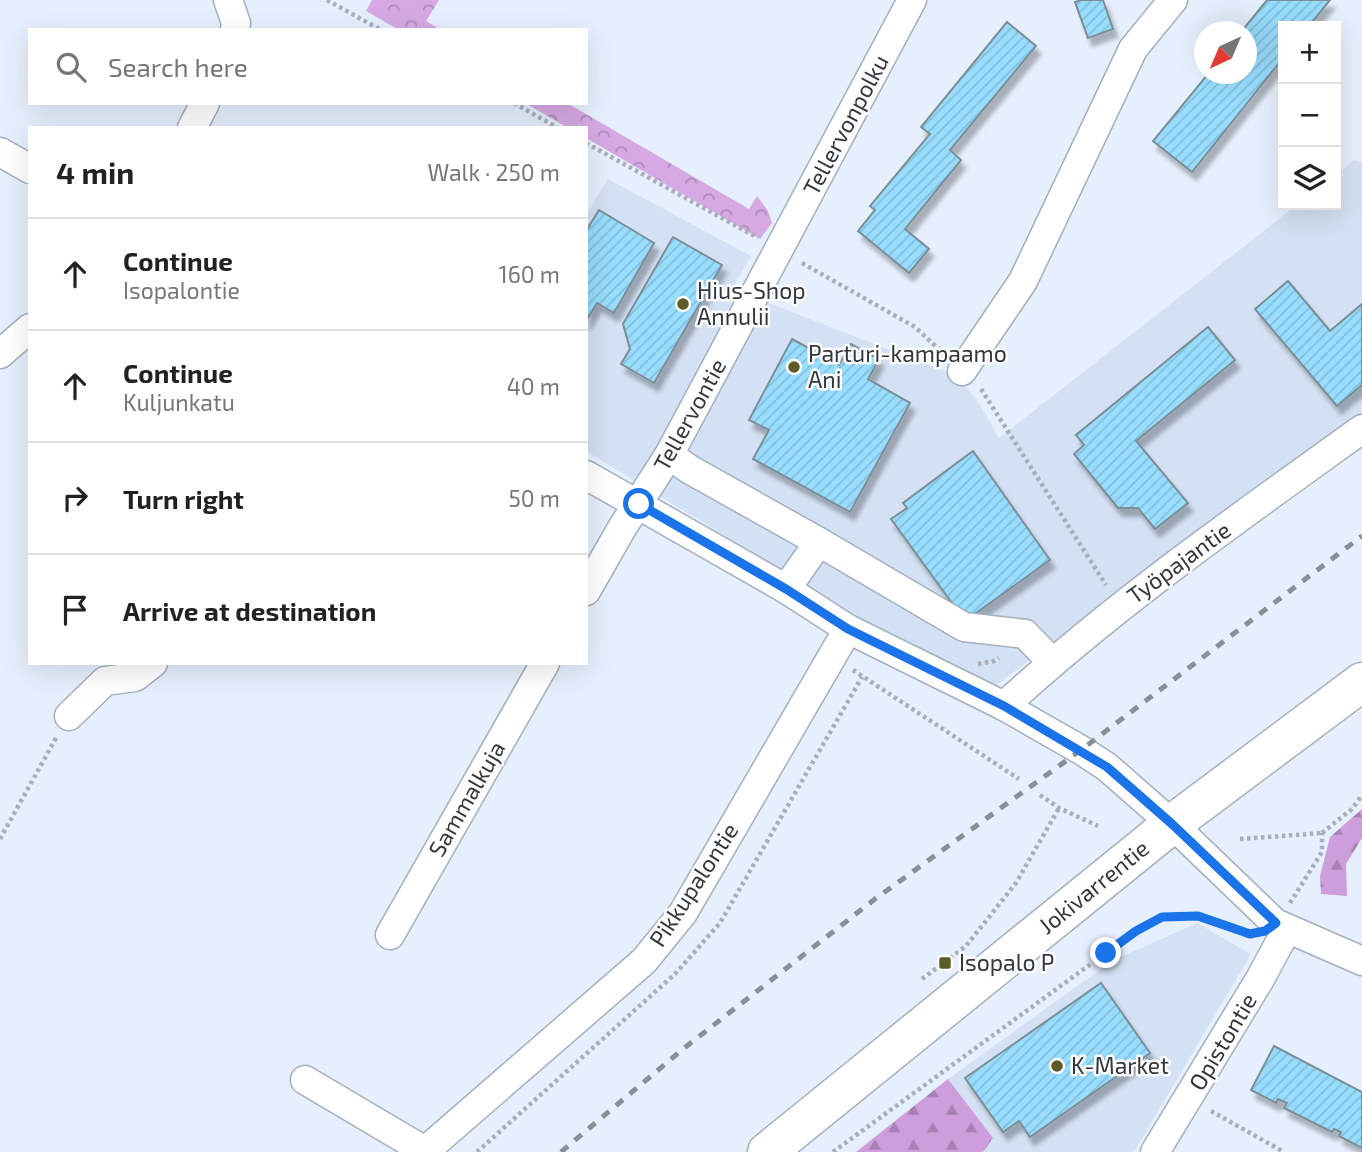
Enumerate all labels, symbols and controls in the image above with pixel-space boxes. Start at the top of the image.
north arrow [1194,21,1257,84]
map controls [1278,21,1341,210]
button: + [1278,21,1341,84]
search box [28,28,588,105]
icon: search [52,48,90,86]
street label: Tellervonpolku [796,50,894,199]
text: Search here [108,51,248,82]
button: − [1278,84,1341,147]
button: layers [1278,147,1341,210]
text: 4 min [56,154,134,190]
text: Walk · 250 m [427,158,560,186]
text: Continue [123,245,233,276]
icon: ahead [56,255,94,293]
text: 160 m [499,260,560,288]
text: Isopalontie [123,276,240,304]
place label: Hius-Shop Annulii [697,276,806,330]
marker: Hius-Shop Annulii [675,296,691,312]
place label: Parturi-kampaamo Ani [808,339,1007,393]
street label: Tellervontie [647,354,731,475]
text: Continue [123,357,233,388]
marker: Parturi-kampaamo Ani [786,359,802,375]
icon: ahead [56,367,94,405]
text: 40 m [507,372,560,400]
text: Kuljunkatu [123,388,235,416]
icon: right [56,479,94,517]
text: Turn right [123,483,244,514]
text: 50 m [509,484,560,512]
route start [623,488,654,519]
street label: Työpajantie [1121,515,1236,609]
icon: arrive [56,591,94,629]
text: Arrive at destination [123,595,376,626]
street label: Sammalkuja [422,736,510,861]
street label: Pikkupalontie [643,817,744,952]
street label: Jokivarrentie [1033,833,1154,939]
route end [1090,937,1121,968]
place label: Isopalo P [959,948,1054,976]
marker: Isopalo P [937,955,953,971]
street label: Opistontie [1182,988,1262,1095]
place label: K-Market [1071,1051,1169,1079]
marker: K-Market [1049,1058,1065,1074]

